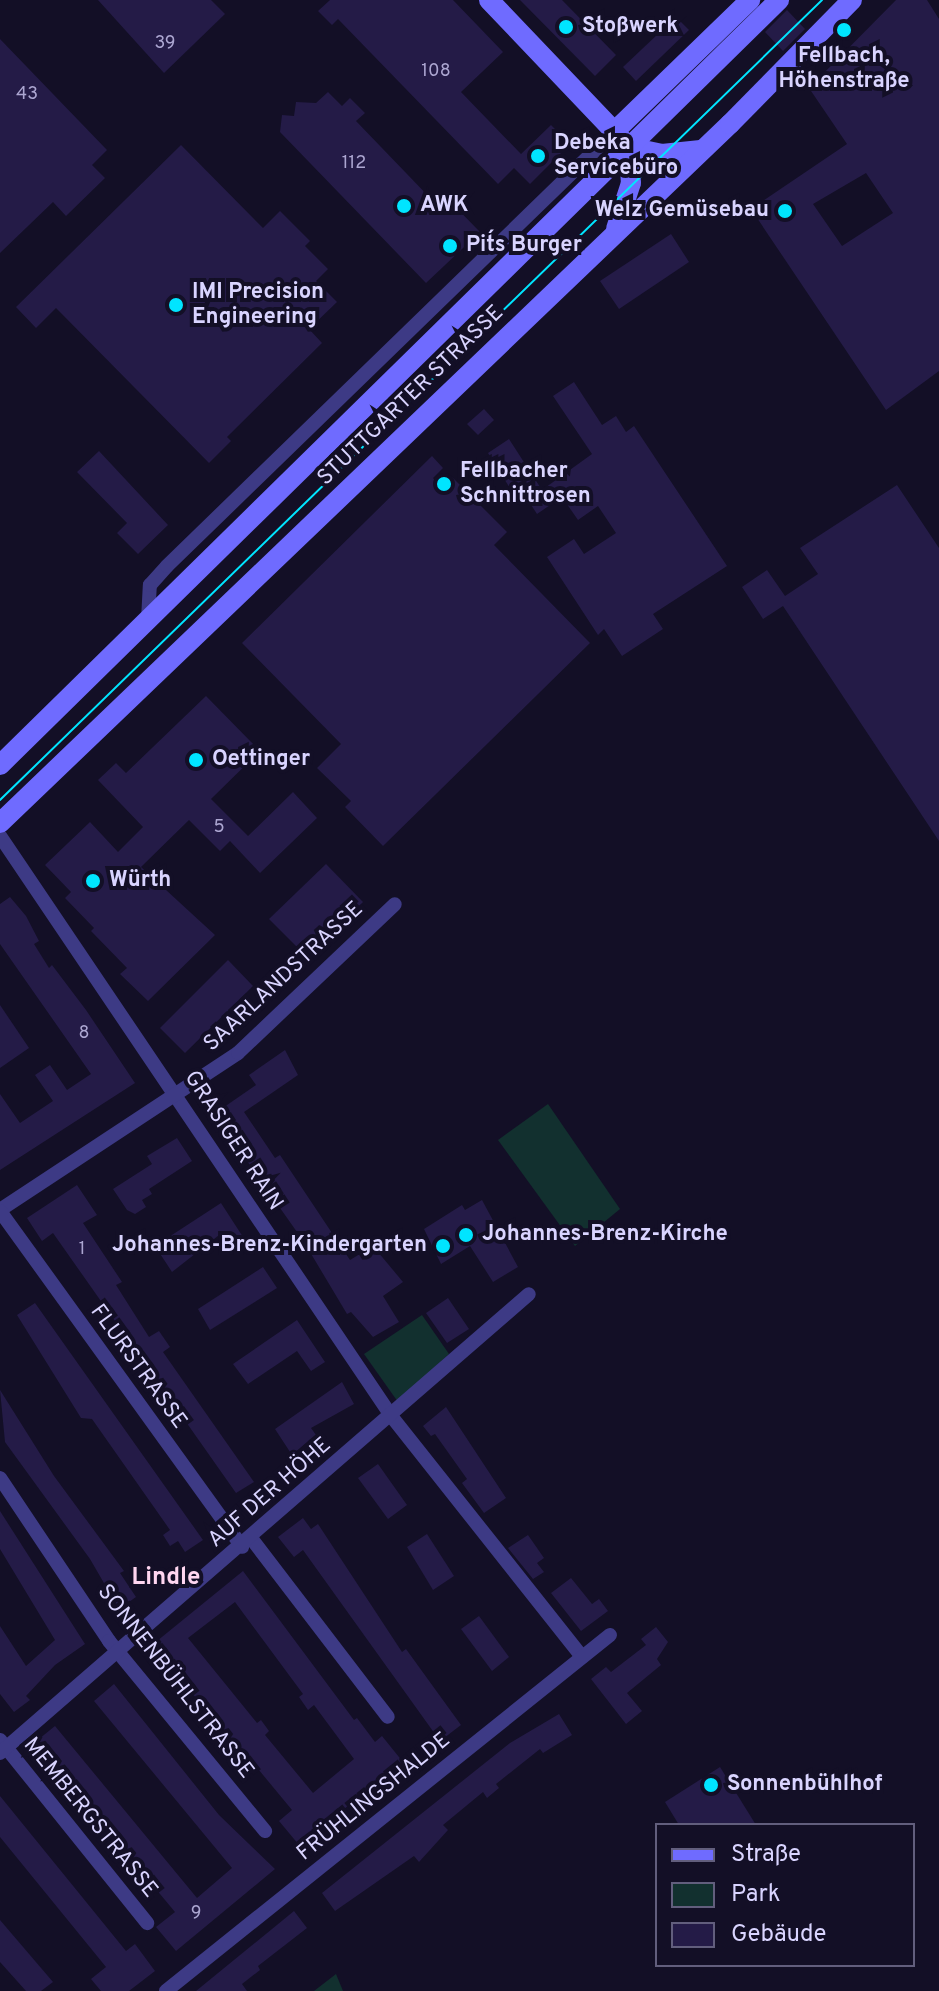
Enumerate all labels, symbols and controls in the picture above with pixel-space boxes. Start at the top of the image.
place label: Stoßwerk [582,14,679,40]
marker: Stoßwerk [557,18,575,36]
marker: Fellbach, Höhenstraße [835,21,853,39]
house number: 39 [154,33,176,55]
place label: Fellbach, Höhenstraße [779,43,909,94]
house number: 108 [421,61,451,83]
house number: 43 [16,84,38,106]
place label: Debeka Servicebüro [554,130,678,182]
marker: Debeka Servicebüro [529,147,547,165]
house number: 112 [342,153,366,175]
place label: AWK [420,193,469,219]
marker: AWK [395,197,413,215]
place label: Welz Gemüsebau [595,198,769,224]
marker: Welz Gemüsebau [776,202,794,220]
place label: Pit´s Burger [466,233,582,259]
marker: Pit´s Burger [441,237,459,255]
place label: IMI Precision Engineering [192,279,324,330]
marker: IMI Precision Engineering [167,296,185,314]
street label: STUTTGARTER STRASSE [313,300,509,492]
place label: Fellbacher Schnittrosen [460,458,591,510]
marker: Fellbacher Schnittrosen [435,475,453,493]
place label: Oettinger [212,747,310,773]
marker: Oettinger [187,751,205,769]
house number: 5 [213,817,225,839]
place label: Würth [109,868,171,894]
marker: Würth [84,872,102,890]
street label: SAARLANDSTRASSE [199,896,369,1058]
house number: 8 [79,1023,89,1045]
street label: GRASIGER RAIN [178,1066,288,1216]
place label: Johannes-Brenz-Kirche [482,1222,728,1248]
marker: Johannes-Brenz-Kirche [457,1226,475,1244]
place label: Johannes-Brenz-Kindergarten [112,1233,427,1259]
marker: Johannes-Brenz-Kindergarten [434,1237,452,1255]
house number: 1 [79,1239,85,1261]
street label: FLURSTRASSE [84,1300,192,1434]
street label: AUF DER HÖHE [203,1432,337,1554]
district label: Lindle [132,1565,200,1593]
street label: SONNENBÜHLSTRASSE [91,1580,259,1784]
street label: FRÜHLINGSHALDE [292,1727,456,1867]
street label: MEMBERGSTRASSE [17,1733,163,1903]
place label: Sonnenbühlhof [727,1772,882,1798]
marker: Sonnenbühlhof [702,1776,720,1794]
legend [655,1823,915,1967]
text: Straße [731,1840,801,1870]
text: Park [731,1880,781,1910]
house number: 9 [191,1903,201,1925]
text: Gebäude [731,1920,826,1950]

